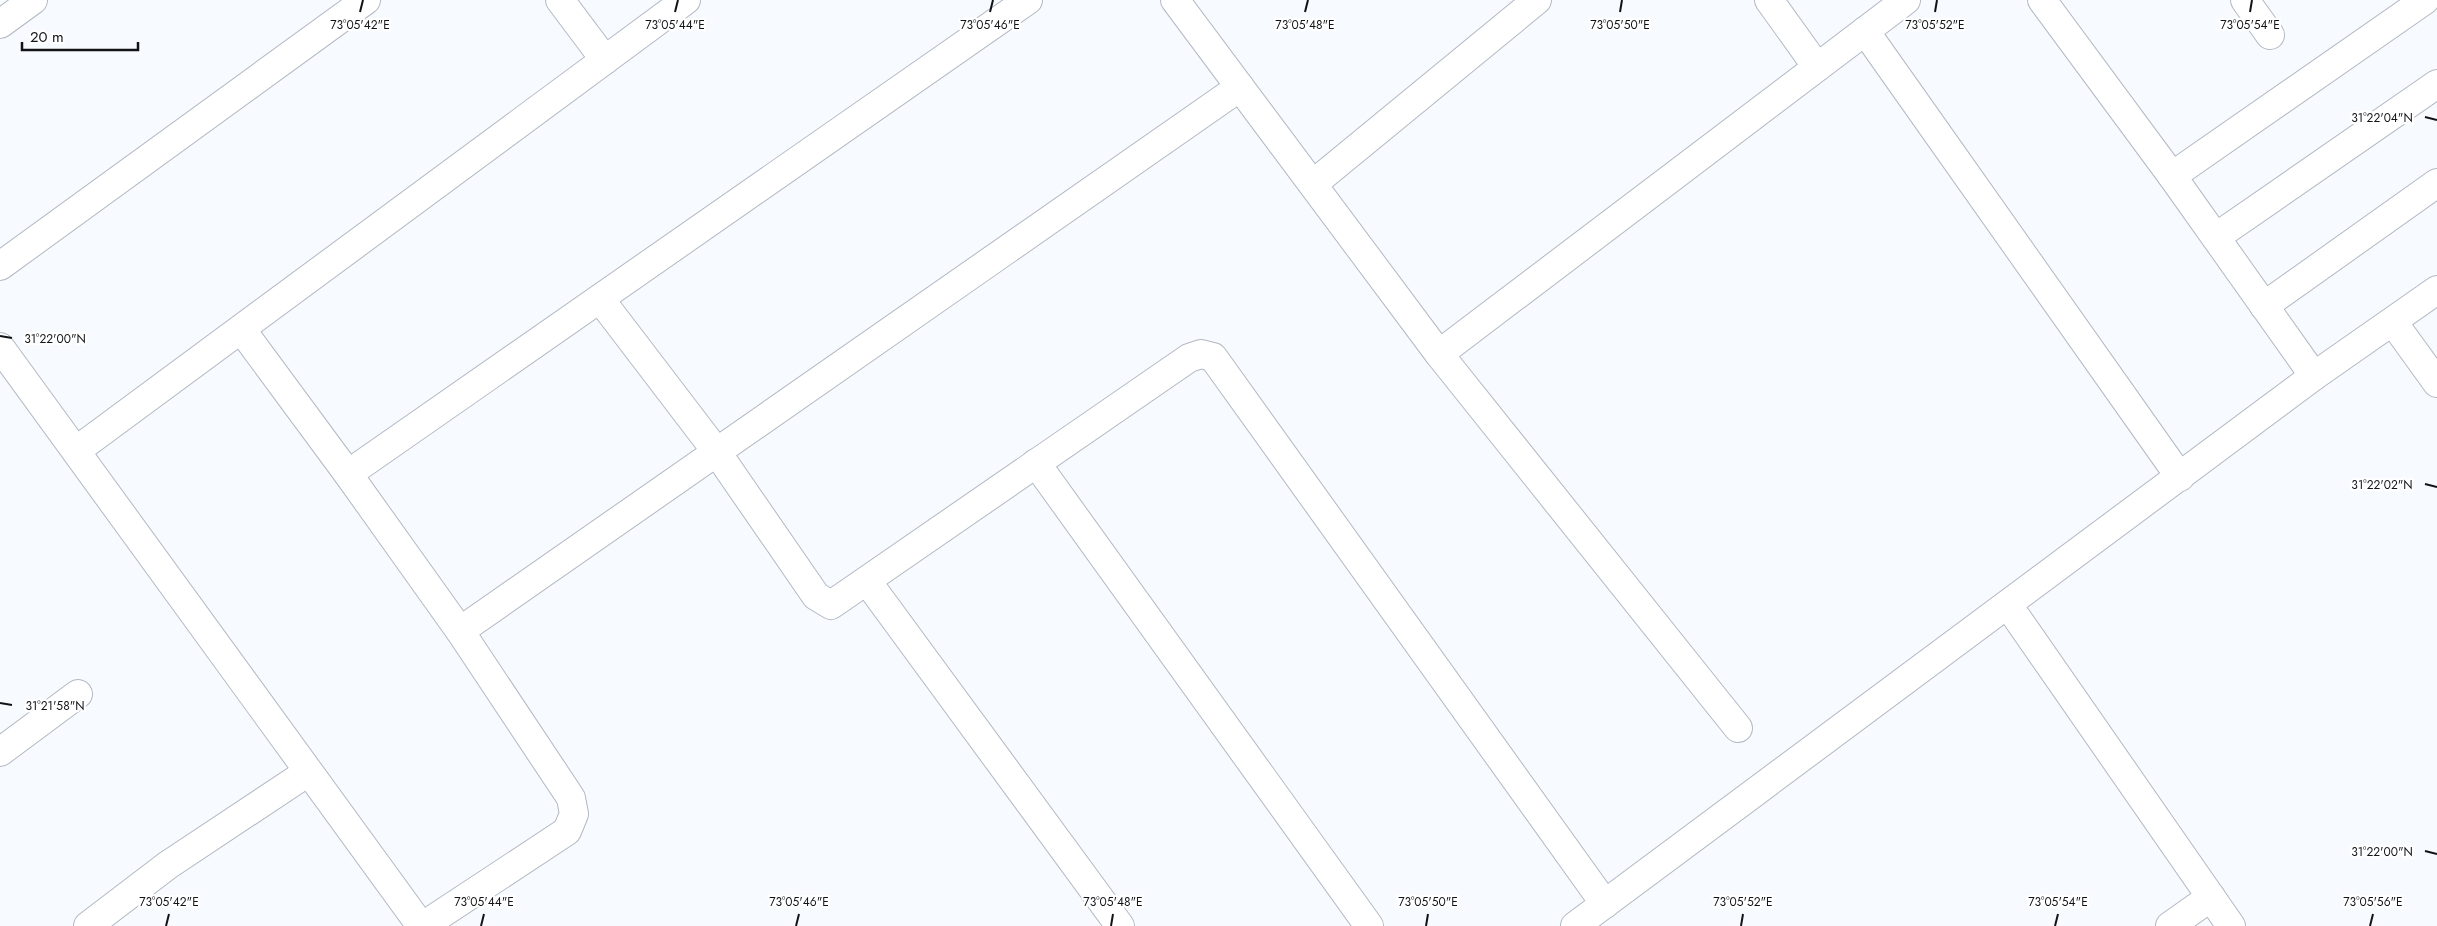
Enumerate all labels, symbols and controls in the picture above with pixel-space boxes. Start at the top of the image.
text: 73°05'42"E [330,16,390,34]
text: 73°05'44"E [645,16,705,34]
text: 73°05'46"E [960,16,1020,34]
text: 73°05'48"E [1275,16,1335,34]
text: 73°05'50"E [1590,16,1650,34]
text: 73°05'52"E [1905,16,1965,34]
text: 73°05'54"E [2220,16,2280,34]
scale bar [22,20,139,52]
text: 20 m [30,26,64,48]
text: 31°22'04"N [2351,109,2413,127]
text: 31°22'00"N [24,330,86,348]
text: 31°22'02"N [2351,476,2413,494]
text: 31°21'58"N [25,697,85,715]
text: 31°22'00"N [2351,843,2413,861]
text: 73°05'42"E [139,893,199,911]
text: 73°05'44"E [454,893,514,911]
text: 73°05'46"E [769,893,829,911]
text: 73°05'48"E [1083,893,1143,911]
text: 73°05'50"E [1398,893,1458,911]
text: 73°05'52"E [1713,893,1773,911]
text: 73°05'54"E [2028,893,2088,911]
text: 73°05'56"E [2343,893,2403,911]

